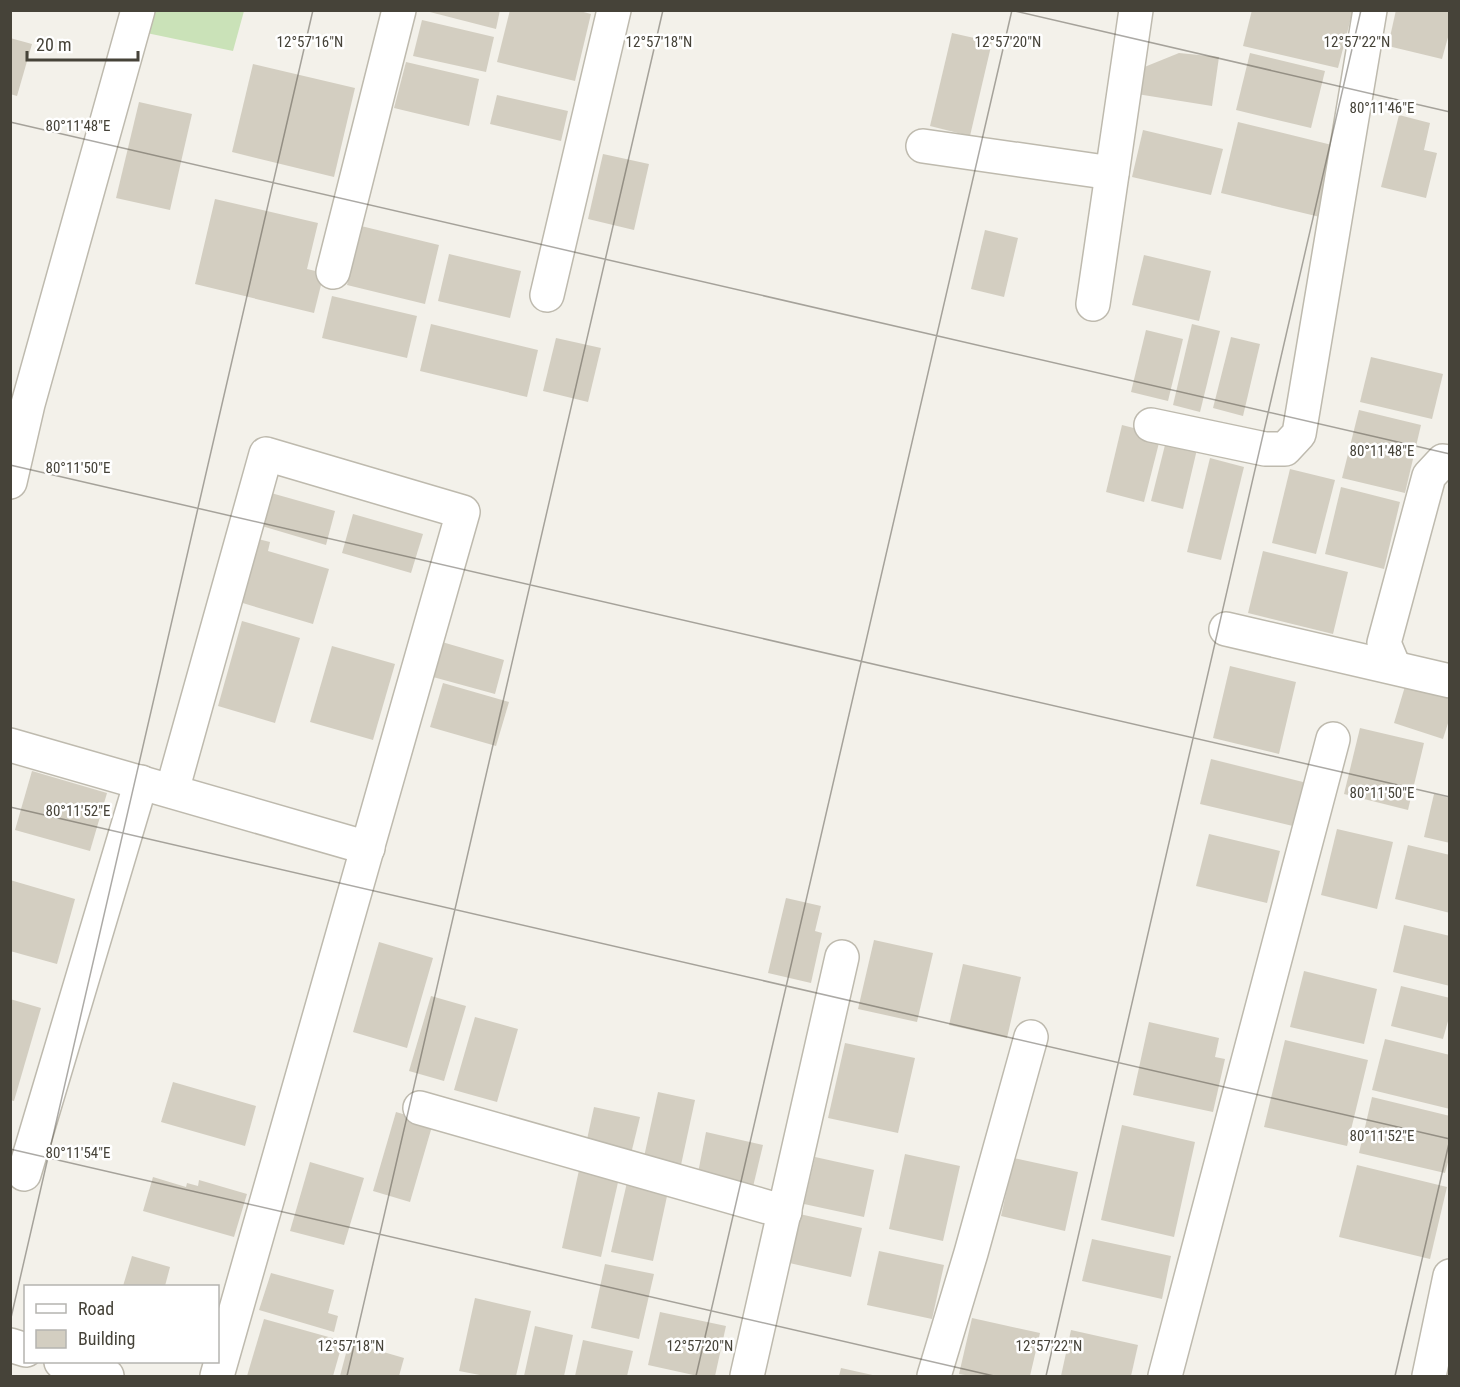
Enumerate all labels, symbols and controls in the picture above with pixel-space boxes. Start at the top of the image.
scale bar [27,24,138,62]
text: 12°57'16"N [277,33,343,51]
text: 12°57'18"N [626,33,692,51]
text: 12°57'20"N [975,33,1041,51]
text: 12°57'22"N [1324,33,1390,51]
text: 20 m [36,34,71,55]
text: 80°11'46"E [1350,99,1414,117]
text: 80°11'48"E [46,117,110,135]
text: 80°11'48"E [1350,442,1414,460]
text: 80°11'50"E [46,459,110,477]
text: 80°11'50"E [1350,784,1414,802]
text: 80°11'52"E [46,802,110,820]
text: 80°11'52"E [1350,1127,1414,1145]
text: 80°11'54"E [46,1144,110,1162]
legend [24,1285,219,1363]
text: Road [78,1298,114,1319]
text: Building [78,1328,135,1349]
text: 12°57'18"N [318,1337,384,1355]
text: 12°57'20"N [667,1337,733,1355]
text: 12°57'22"N [1016,1337,1082,1355]

